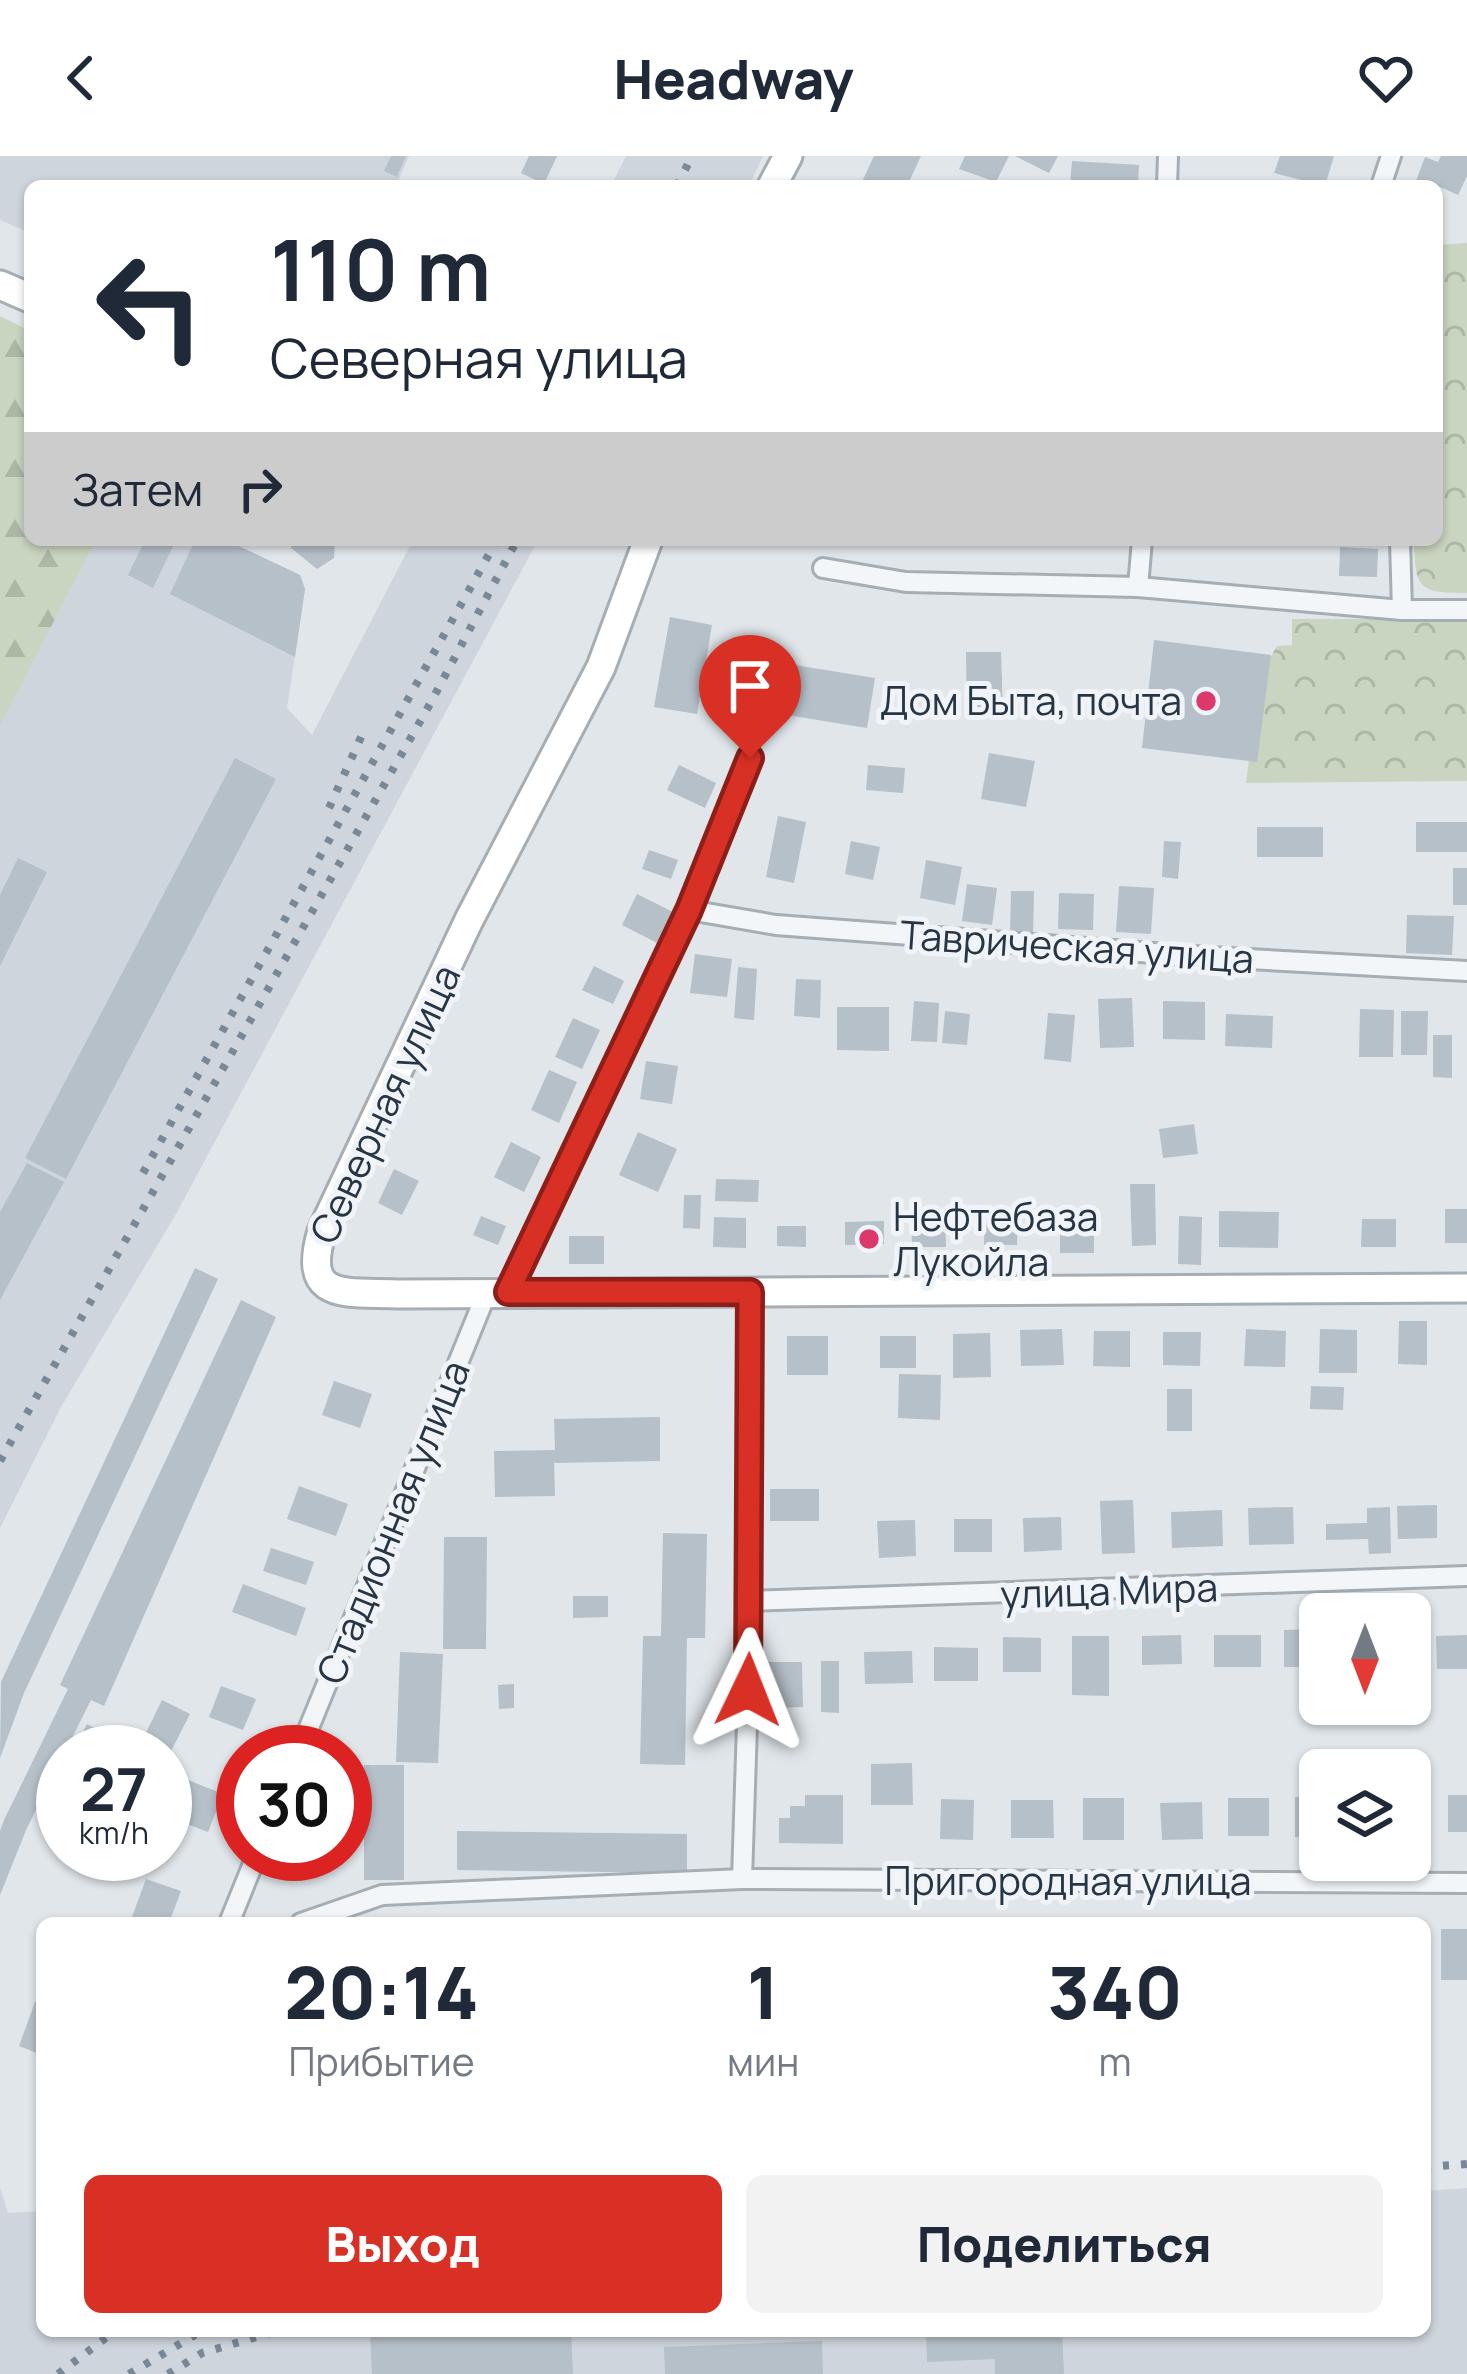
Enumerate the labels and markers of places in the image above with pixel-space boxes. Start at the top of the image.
pin [699,635,801,758]
place label: Дом Быта, почта [880,673,1182,727]
marker: Дом Быта, почта [1193,688,1219,714]
place label: Нефтебаза Лукойла [893,1189,1098,1288]
marker: Нефтебаза Лукойла [856,1226,882,1252]

